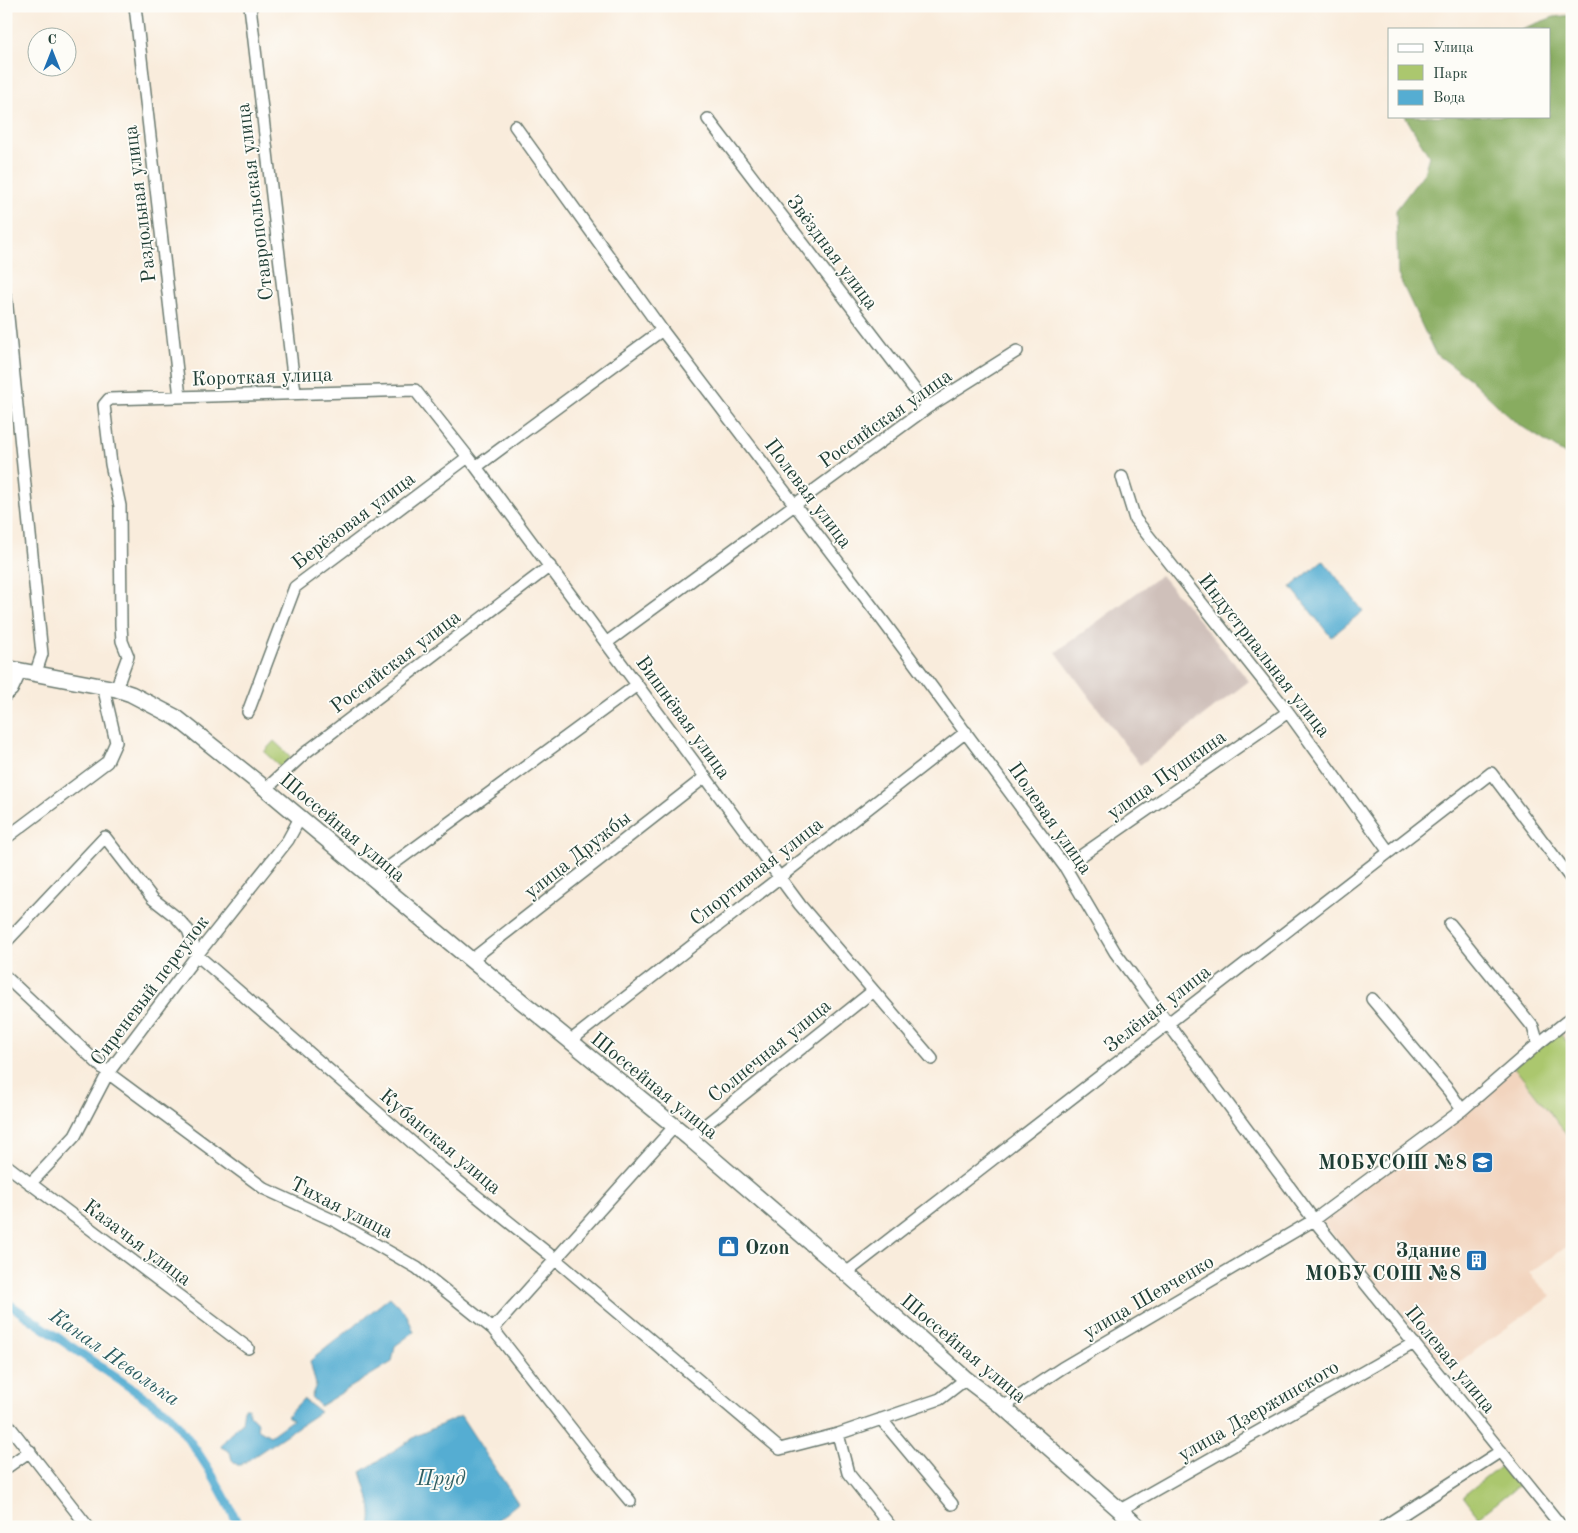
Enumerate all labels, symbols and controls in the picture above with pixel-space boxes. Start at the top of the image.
north arrow [28,28,78,78]
legend [1388,28,1550,118]
text: С [47,33,57,47]
text: Улица [1433,41,1474,56]
text: Парк [1433,67,1468,82]
text: Вода [1433,91,1466,106]
street label: Ставропольская улица [234,102,278,302]
street label: Раздольная улица [121,124,161,284]
street label: Звёздная улица [782,192,881,314]
street label: Короткая улица [191,366,333,390]
street label: Российская улица [816,366,956,473]
street label: Полевая улица [760,436,855,553]
street label: Берёзовая улица [289,469,419,574]
street label: Индустриальная улица [1194,571,1333,742]
street label: Российская улица [327,607,465,718]
street label: Вишнёвая улица [631,653,734,783]
street label: улица Пушкина [1104,727,1230,824]
street label: Полевая улица [1003,760,1095,879]
street label: Шоссейная улица [275,770,409,887]
street label: улица Дружбы [521,808,635,903]
street label: Спортивная улица [687,815,827,930]
street label: Сиреневый переулок [88,912,213,1070]
street label: Зелёная улица [1101,962,1215,1057]
street label: Солнечная улица [705,996,836,1107]
street label: Шоссейная улица [586,1029,721,1144]
street label: Кубанская улица [375,1086,504,1199]
school or university icon: МОБУСОШ №8 [1471,1150,1495,1174]
place label: МОБУСОШ №8 [1318,1154,1467,1174]
street label: Тихая улица [286,1174,396,1243]
street label: Казачья улица [79,1197,195,1291]
shop icon: Ozon [717,1235,741,1259]
place label: Ozon [745,1239,790,1259]
place label: Здание МОБУ СОШ №8 [1305,1242,1461,1285]
building icon: Здание МОБУ СОШ №8 [1465,1249,1489,1273]
street label: улица Шевченко [1080,1252,1218,1343]
street label: Шоссейная улица [896,1291,1030,1408]
street label: Полевая улица [1400,1303,1499,1418]
water label: Канал Неволька [44,1305,183,1411]
street label: улица Дзержинского [1175,1358,1343,1466]
water label: Пруд [416,1469,466,1490]

